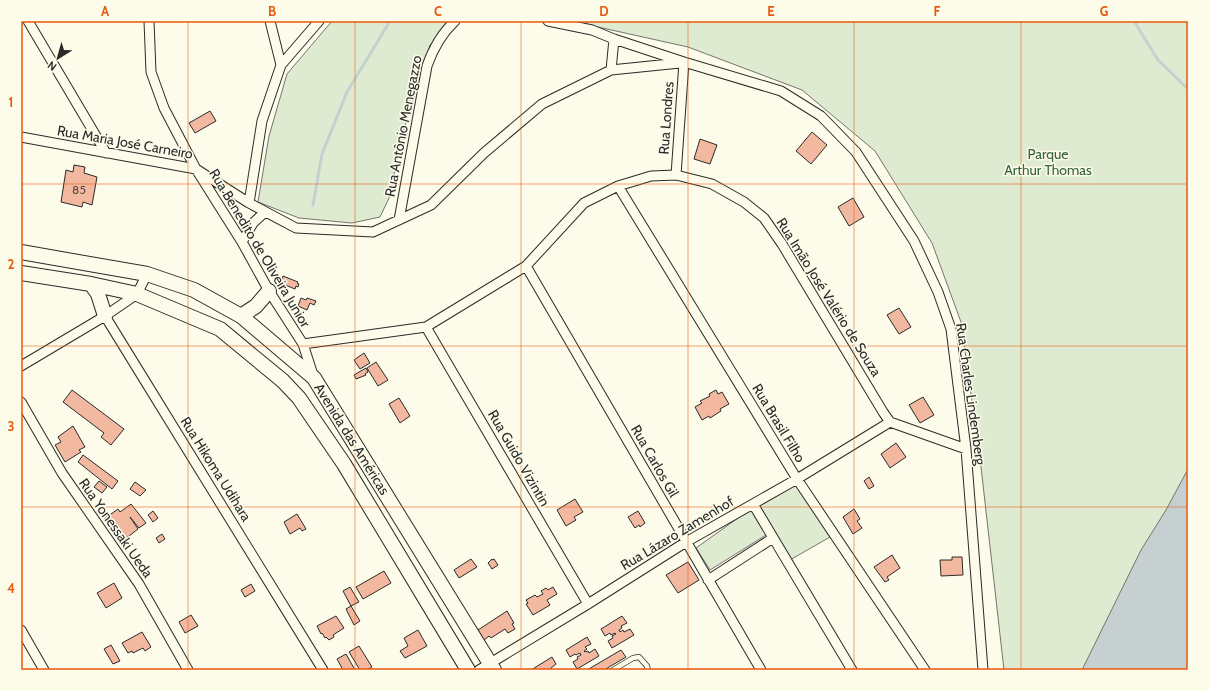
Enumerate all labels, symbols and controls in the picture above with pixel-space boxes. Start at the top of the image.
text: A [101,3,110,19]
text: B [268,3,276,19]
text: C [434,3,442,19]
text: D [599,3,609,19]
text: E [767,3,775,19]
text: F [934,3,941,19]
text: G [1100,3,1109,19]
north arrow [38,38,78,78]
street label: Rua Antônio Menegazzo [380,54,426,198]
text: N [45,58,59,74]
street label: Rua Londres [654,81,678,155]
text: 1 [9,94,13,110]
street label: Rua Maria José Carneiro [56,121,195,163]
park label: Parque Arthur Thomas [1004,145,1092,179]
street label: Rua Benedito de Oliveira Junior [205,165,315,331]
house number: 85 [72,182,86,197]
street label: Rua Imão José Valério de Souza [773,214,886,380]
text: 2 [8,256,15,272]
street label: Rua Charles Lindemberg [952,322,990,467]
street label: Avenida das Américas [310,380,394,498]
street label: Rua Brasil Filho [748,380,810,466]
street label: Rua Guido Vizintin [484,406,554,510]
street label: Rua Hikoma Udihara [177,413,256,525]
text: 3 [7,418,15,434]
street label: Rua Carlos Gil [627,422,683,501]
street label: Rua Yonessaki Ueda [75,475,157,581]
street label: Rua Lázaro Zamenhof [617,492,737,574]
text: 4 [7,580,15,596]

